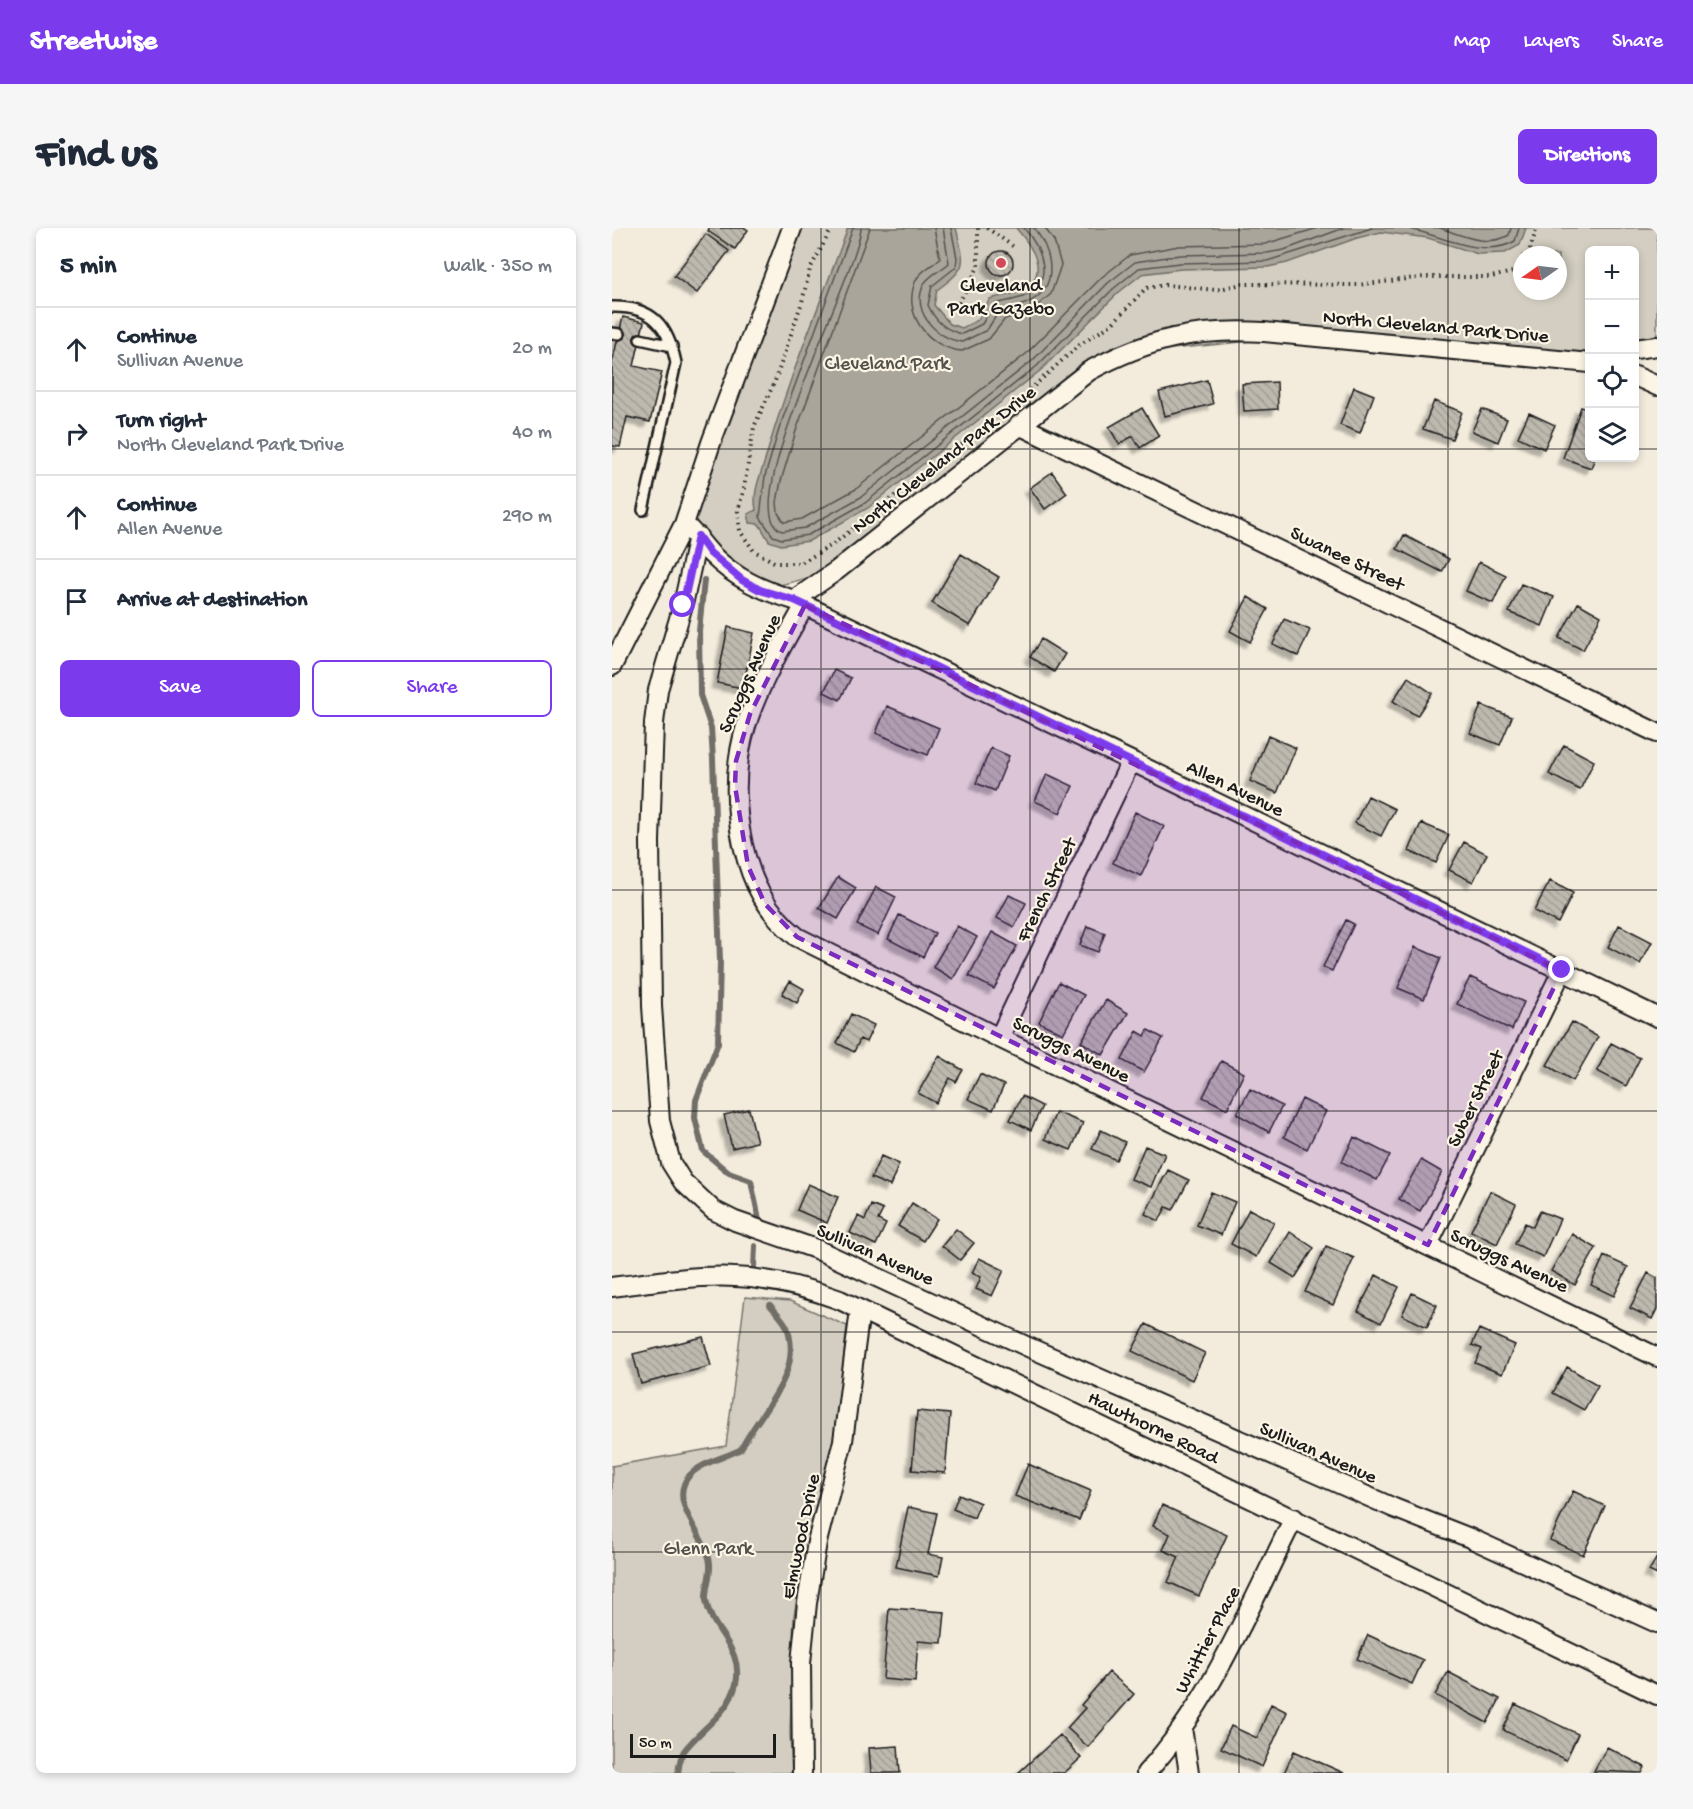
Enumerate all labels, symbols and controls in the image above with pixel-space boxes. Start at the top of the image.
text: Streetwise [30,26,157,59]
text: Map [1454,30,1490,55]
text: Layers [1523,30,1579,55]
text: Share [1612,30,1663,55]
button: Directions [1518,129,1657,184]
text: Find us [36,132,156,181]
north arrow [1513,246,1567,300]
map controls [1585,246,1639,462]
button: + [1585,246,1639,300]
text: 5 min [60,252,116,283]
text: Walk · 350 m [444,256,552,279]
marker: Cleveland Park Gazebo [994,256,1008,270]
place label: Cleveland Park Gazebo [947,276,1054,322]
button: − [1585,300,1639,354]
street label: North Cleveland Park Drive [1322,307,1550,350]
text: Continue [117,325,197,351]
icon: ahead [60,333,93,366]
text: 20 m [512,338,552,361]
text: Sullivan Avenue [117,351,243,374]
park label: Cleveland Park [825,354,951,377]
button: locate [1585,354,1639,408]
street label: North Cleveland Park Drive [849,381,1042,540]
button: layers [1585,408,1639,462]
text: Turn right [117,409,205,435]
icon: right [60,417,93,450]
text: 40 m [512,422,552,445]
text: North Cleveland Park Drive [117,435,344,458]
text: Continue [117,493,197,519]
icon: ahead [60,501,93,534]
text: 290 m [502,506,552,529]
text: Allen Avenue [117,519,222,542]
street label: Swanee Street [1286,523,1409,598]
icon: arrive [60,585,93,618]
text: Arrive at destination [117,588,307,614]
route start [669,591,695,617]
street label: Scruggs Avenue [715,611,788,737]
button: Save [60,660,300,717]
button: Share [312,660,552,717]
street label: Allen Avenue [1182,757,1287,824]
street label: French Street [1013,833,1084,947]
route end [1548,956,1574,982]
street label: Scruggs Avenue [1008,1013,1133,1090]
street label: Suber Street [1444,1046,1511,1152]
street label: Sullivan Avenue [812,1220,937,1293]
street label: Scruggs Avenue [1446,1225,1572,1300]
street label: Hawthorne Road [1083,1388,1224,1472]
street label: Sullivan Avenue [1255,1418,1380,1491]
street label: Elmwood Drive [778,1471,827,1601]
park label: Glenn Park [663,1539,755,1562]
street label: Whittier Place [1171,1582,1247,1698]
scale bar [630,1731,776,1758]
text: 50 m [639,1735,672,1754]

